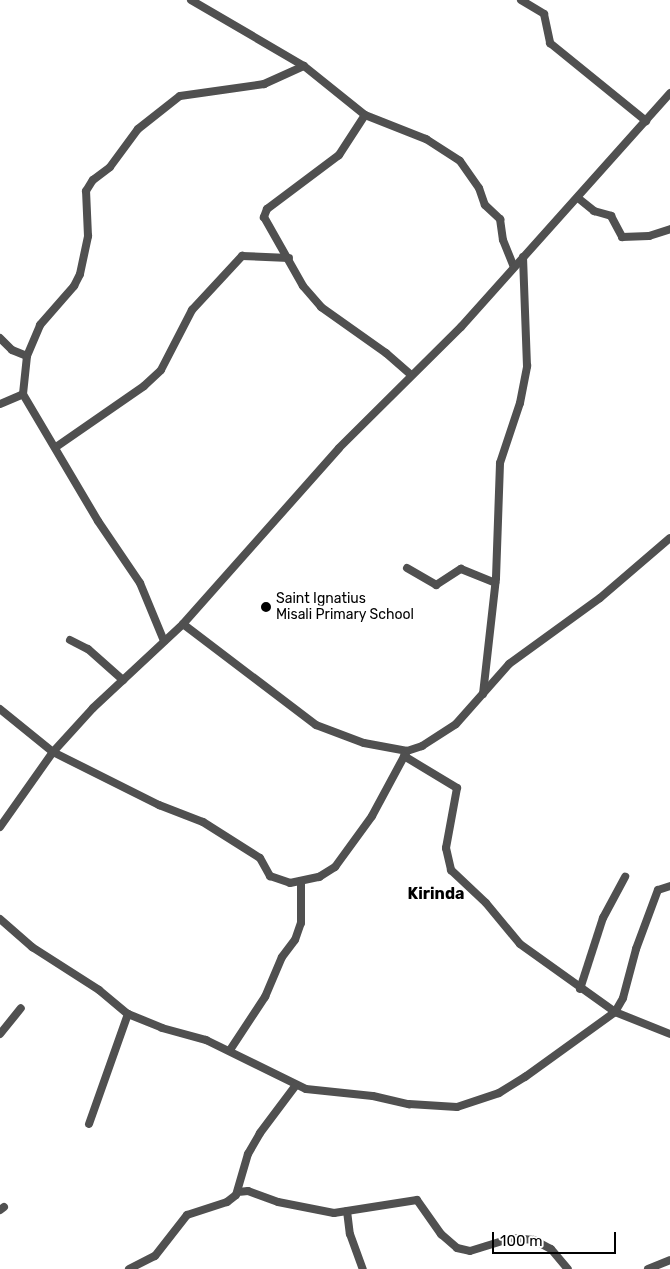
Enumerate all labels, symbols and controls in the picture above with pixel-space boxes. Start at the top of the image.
place label: Saint Ignatius Misali Primary School [276,591,414,624]
marker: Saint Ignatius Misali Primary School [260,601,272,613]
district label: Kirinda [408,884,464,904]
scale bar [495,1222,619,1254]
text: 100 m [500,1232,542,1250]

